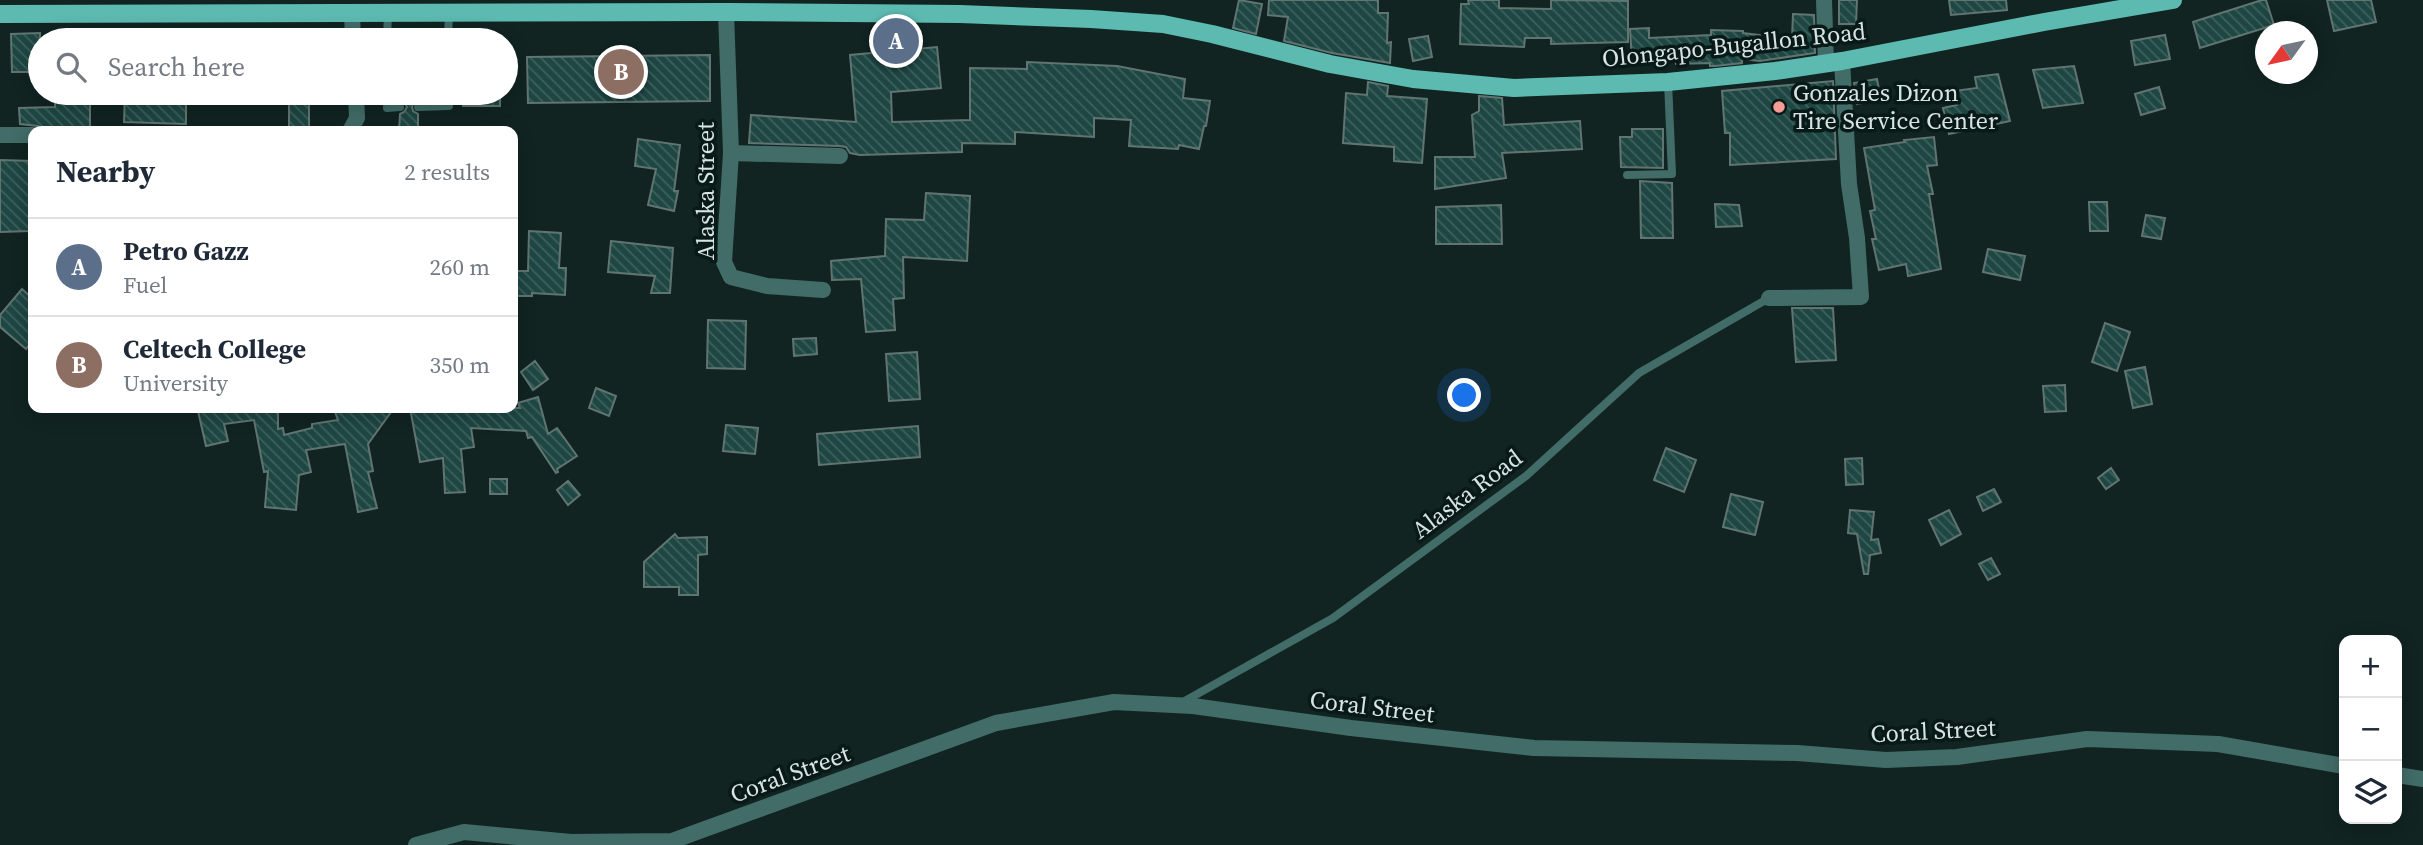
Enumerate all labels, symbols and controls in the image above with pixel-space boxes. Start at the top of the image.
street label: Olongapo-Bugallon Road [1600,14,1868,75]
pin: A [873,15,919,67]
north arrow [2255,21,2318,84]
search box [28,28,518,105]
pin: B [598,46,644,98]
icon: search [52,48,90,86]
text: Search here [108,49,245,85]
place label: Gonzales Dizon Tire Service Center [1793,76,1998,137]
marker: Gonzales Dizon Tire Service Center [1771,99,1787,115]
street label: Alaska Street [689,122,722,260]
text: Nearby [56,151,155,192]
text: 2 results [404,156,490,188]
text: Petro Gazz [123,233,248,269]
text: A [71,251,87,283]
text: 260 m [429,251,490,283]
text: Fuel [123,269,167,301]
text: Celtech College [123,331,306,367]
text: B [72,349,86,381]
text: 350 m [429,349,490,381]
text: University [123,367,228,399]
your location [1447,378,1481,412]
street label: Alaska Road [1405,441,1529,546]
map controls [2339,635,2402,824]
button: + [2339,635,2402,698]
street label: Coral Street [1308,682,1436,731]
button: − [2339,698,2402,761]
street label: Coral Street [1870,711,1997,750]
street label: Coral Street [725,737,854,810]
button: layers [2339,761,2402,824]

